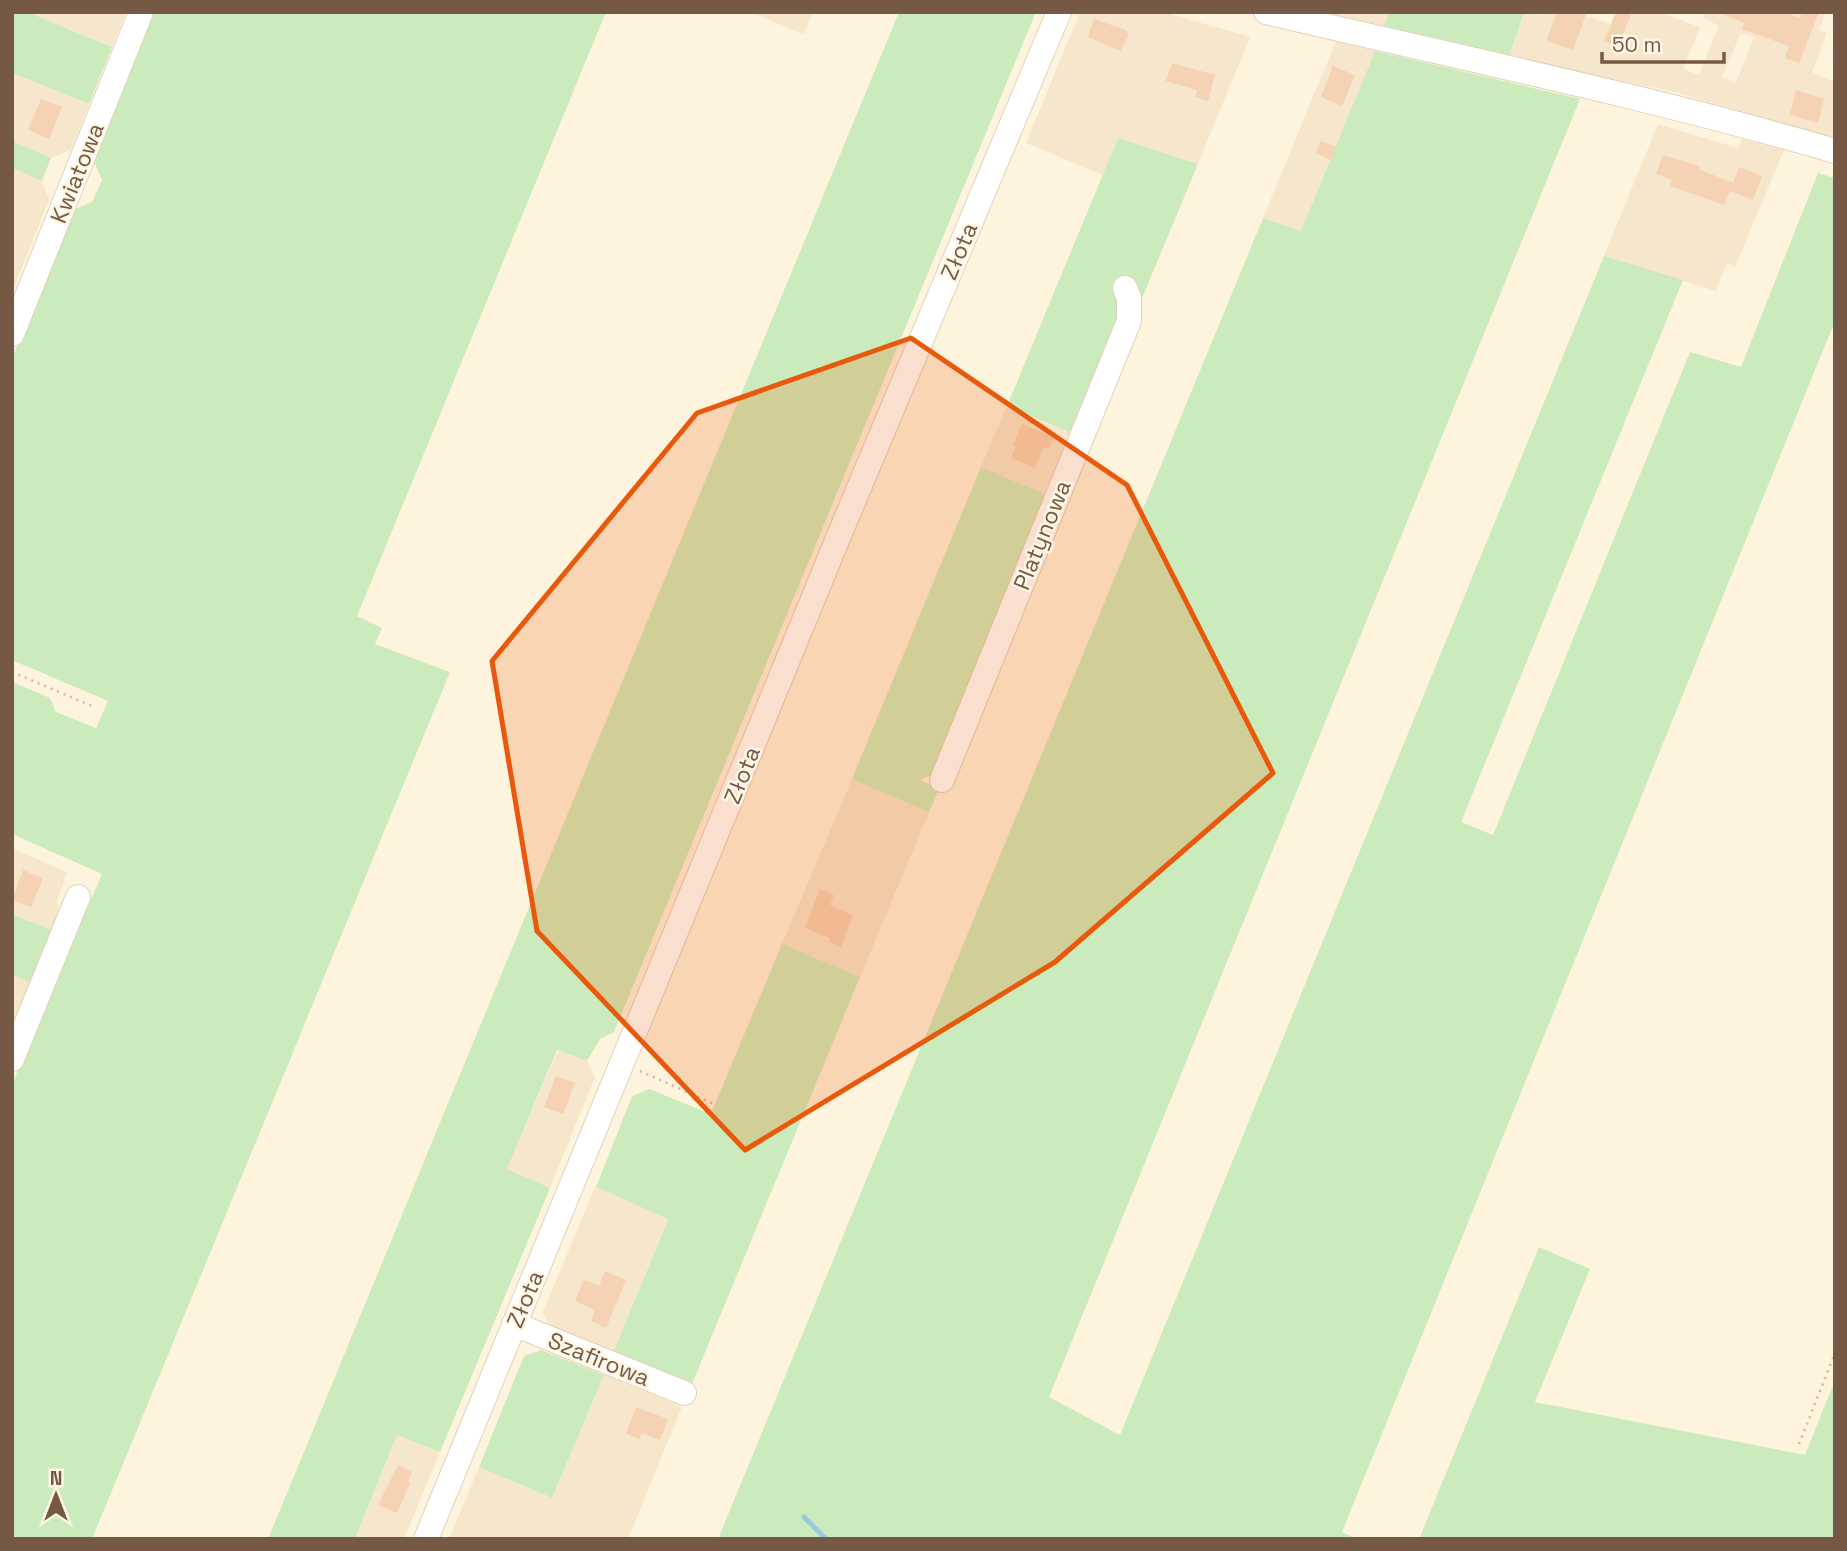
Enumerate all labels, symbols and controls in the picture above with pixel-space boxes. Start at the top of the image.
scale bar [1602,21,1724,65]
text: 50 m [1612,31,1662,58]
street label: Kwiatowa [43,118,111,228]
street label: Złota [934,218,984,284]
street label: Platynowa [1006,476,1078,594]
street label: Złota [717,742,767,808]
street label: Złota [500,1266,550,1332]
street label: Szafirowa [544,1325,654,1393]
north arrow [21,1460,91,1530]
text: N [50,1466,62,1491]

